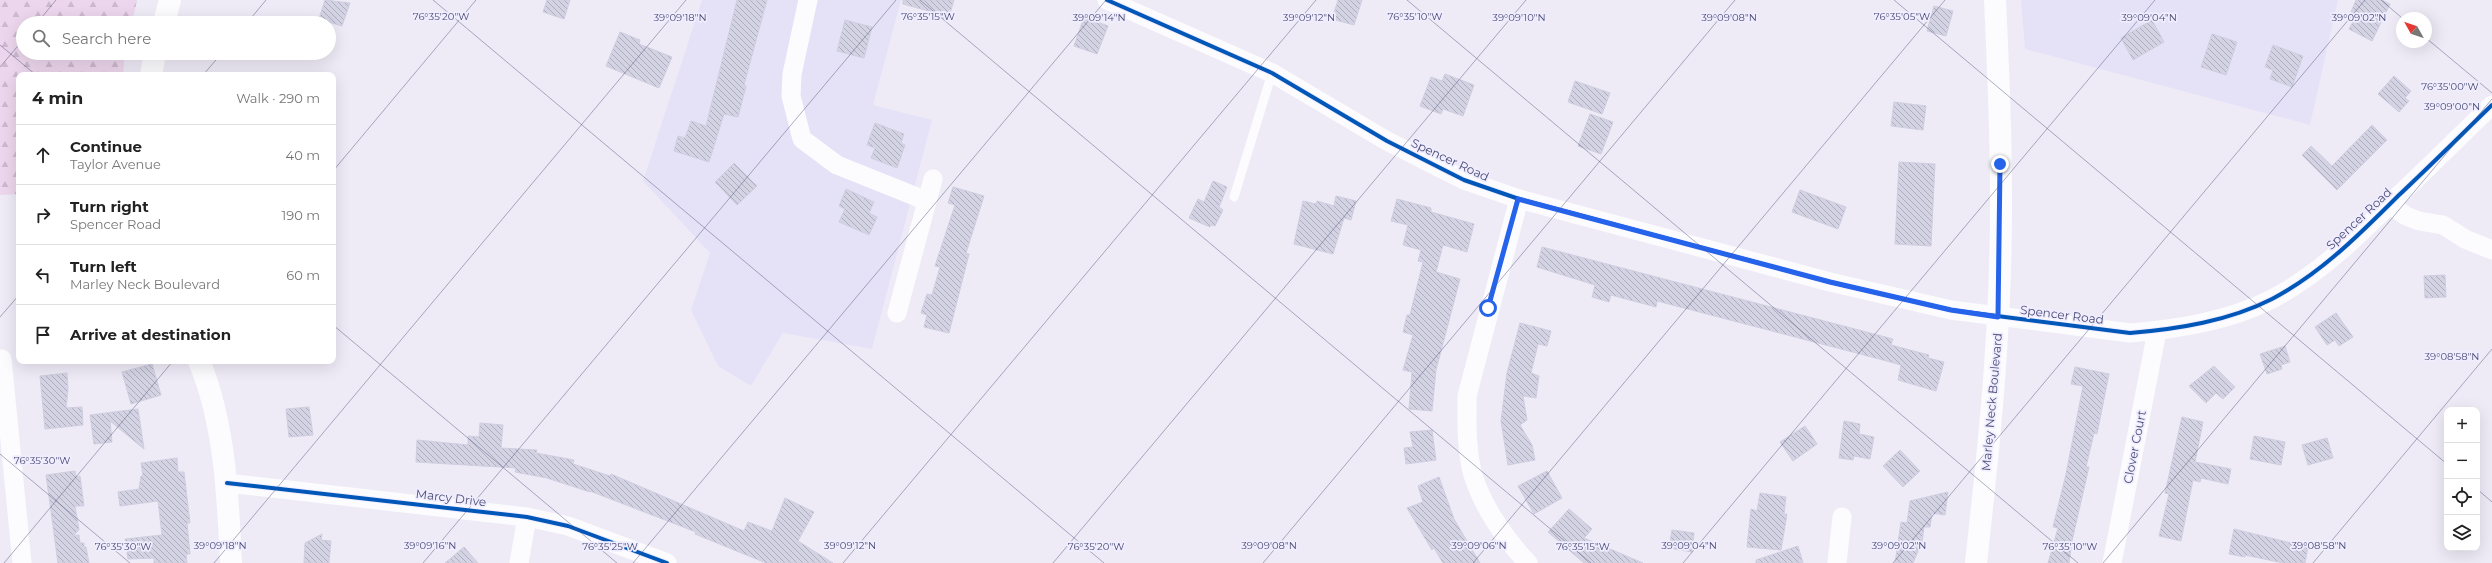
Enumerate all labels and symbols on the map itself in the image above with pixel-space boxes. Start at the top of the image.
text: 76°35'20"W [413,10,469,23]
text: 76°35'15"W [901,10,955,23]
text: 76°35'10"W [1388,10,1442,23]
text: 76°35'05"W [1874,10,1930,23]
text: 39°09'18"N [653,11,707,24]
text: 39°09'14"N [1072,11,1126,24]
text: 39°09'12"N [1283,11,1335,24]
text: 39°09'10"N [1492,11,1546,24]
text: 39°09'08"N [1701,11,1757,24]
text: 39°09'04"N [2121,11,2177,24]
text: 39°09'02"N [2331,11,2387,24]
north arrow [2396,12,2432,48]
text: 76°35'00"W [2421,80,2479,93]
text: 39°09'00"N [2424,100,2480,113]
street label: Spencer Road [1409,135,1491,184]
route end [1991,155,2009,173]
street label: Spencer Road [2323,184,2395,253]
route start [1479,299,1497,317]
street label: Spencer Road [2019,302,2105,327]
street label: Marley Neck Boulevard [1978,332,2005,472]
text: 39°08'58"N [2424,350,2480,363]
street label: Clover Court [2120,409,2149,485]
text: 76°35'30"W [14,454,70,467]
street label: Marcy Drive [415,486,487,509]
text: 39°09'18"N [193,539,247,552]
text: 39°09'16"N [404,539,456,552]
text: 39°09'12"N [824,539,876,552]
text: 39°09'08"N [1241,539,1297,552]
text: 39°09'06"N [1451,539,1507,552]
text: 39°09'04"N [1661,539,1717,552]
text: 39°09'02"N [1871,539,1927,552]
text: 39°08'58"N [2291,539,2347,552]
text: 76°35'30"W [95,540,151,553]
text: 76°35'25"W [582,540,638,553]
text: 76°35'20"W [1068,540,1124,553]
text: 76°35'15"W [1556,540,1610,553]
text: 76°35'10"W [2043,540,2097,553]

